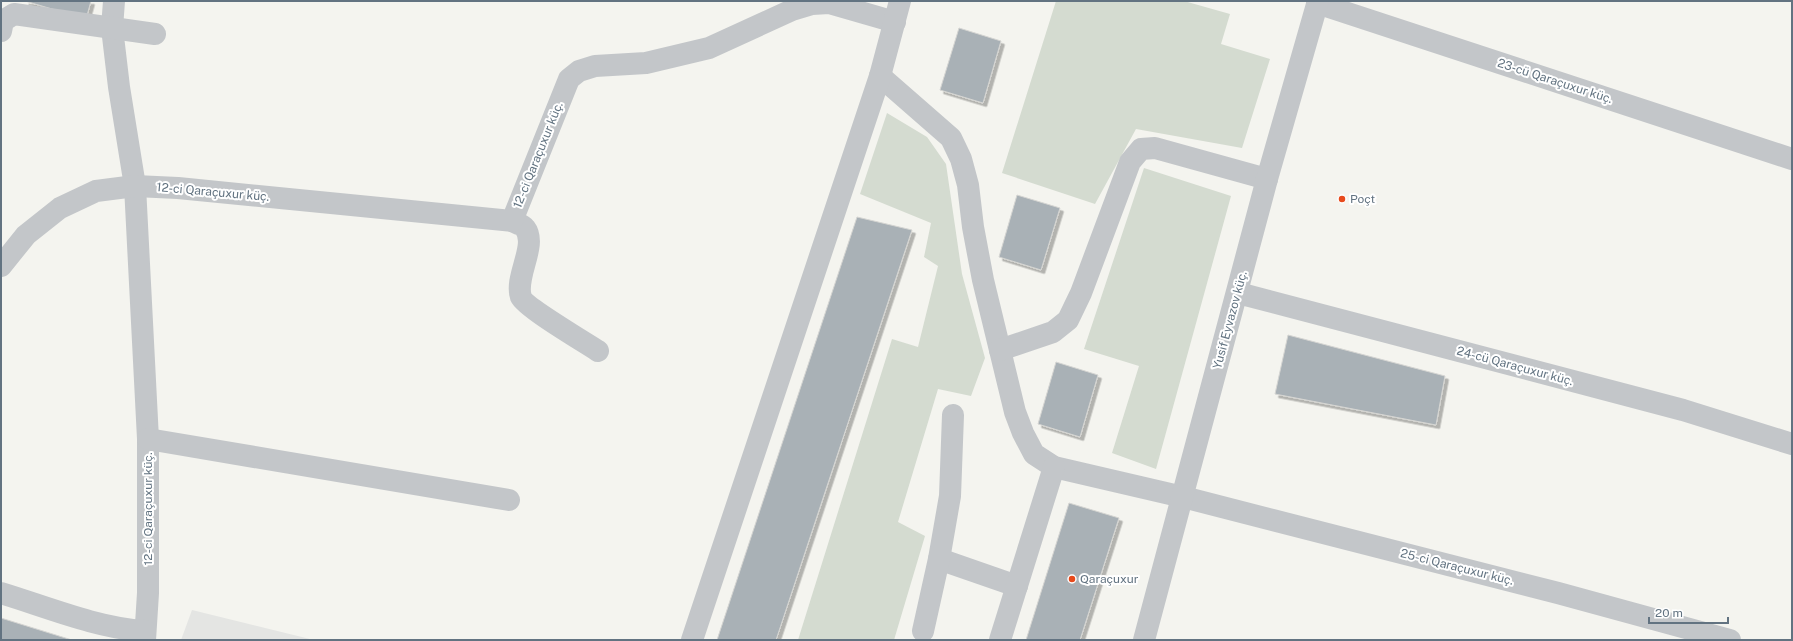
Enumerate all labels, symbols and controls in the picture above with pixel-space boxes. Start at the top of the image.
street label: 23-cü Qaraçuxur küç. [1496,56,1614,106]
street label: 12-ci Qaraçuxur küç. [510,100,566,210]
street label: 12-ci Qaraçuxur küç. [156,180,270,204]
place label: Poçt [1350,192,1376,206]
marker: Poçt [1337,194,1347,204]
street label: Yusif Eyvazov küç. [1210,269,1250,371]
street label: 24-cü Qaraçuxur küç. [1455,344,1575,388]
street label: 12-ci Qaraçuxur küç. [141,452,155,566]
street label: 25-ci Qaraçuxur küç. [1399,546,1515,588]
place label: Qaraçuxur [1080,572,1139,586]
marker: Qaraçuxur [1067,574,1077,584]
scale bar [1649,599,1728,625]
text: 20 m [1655,606,1683,620]

